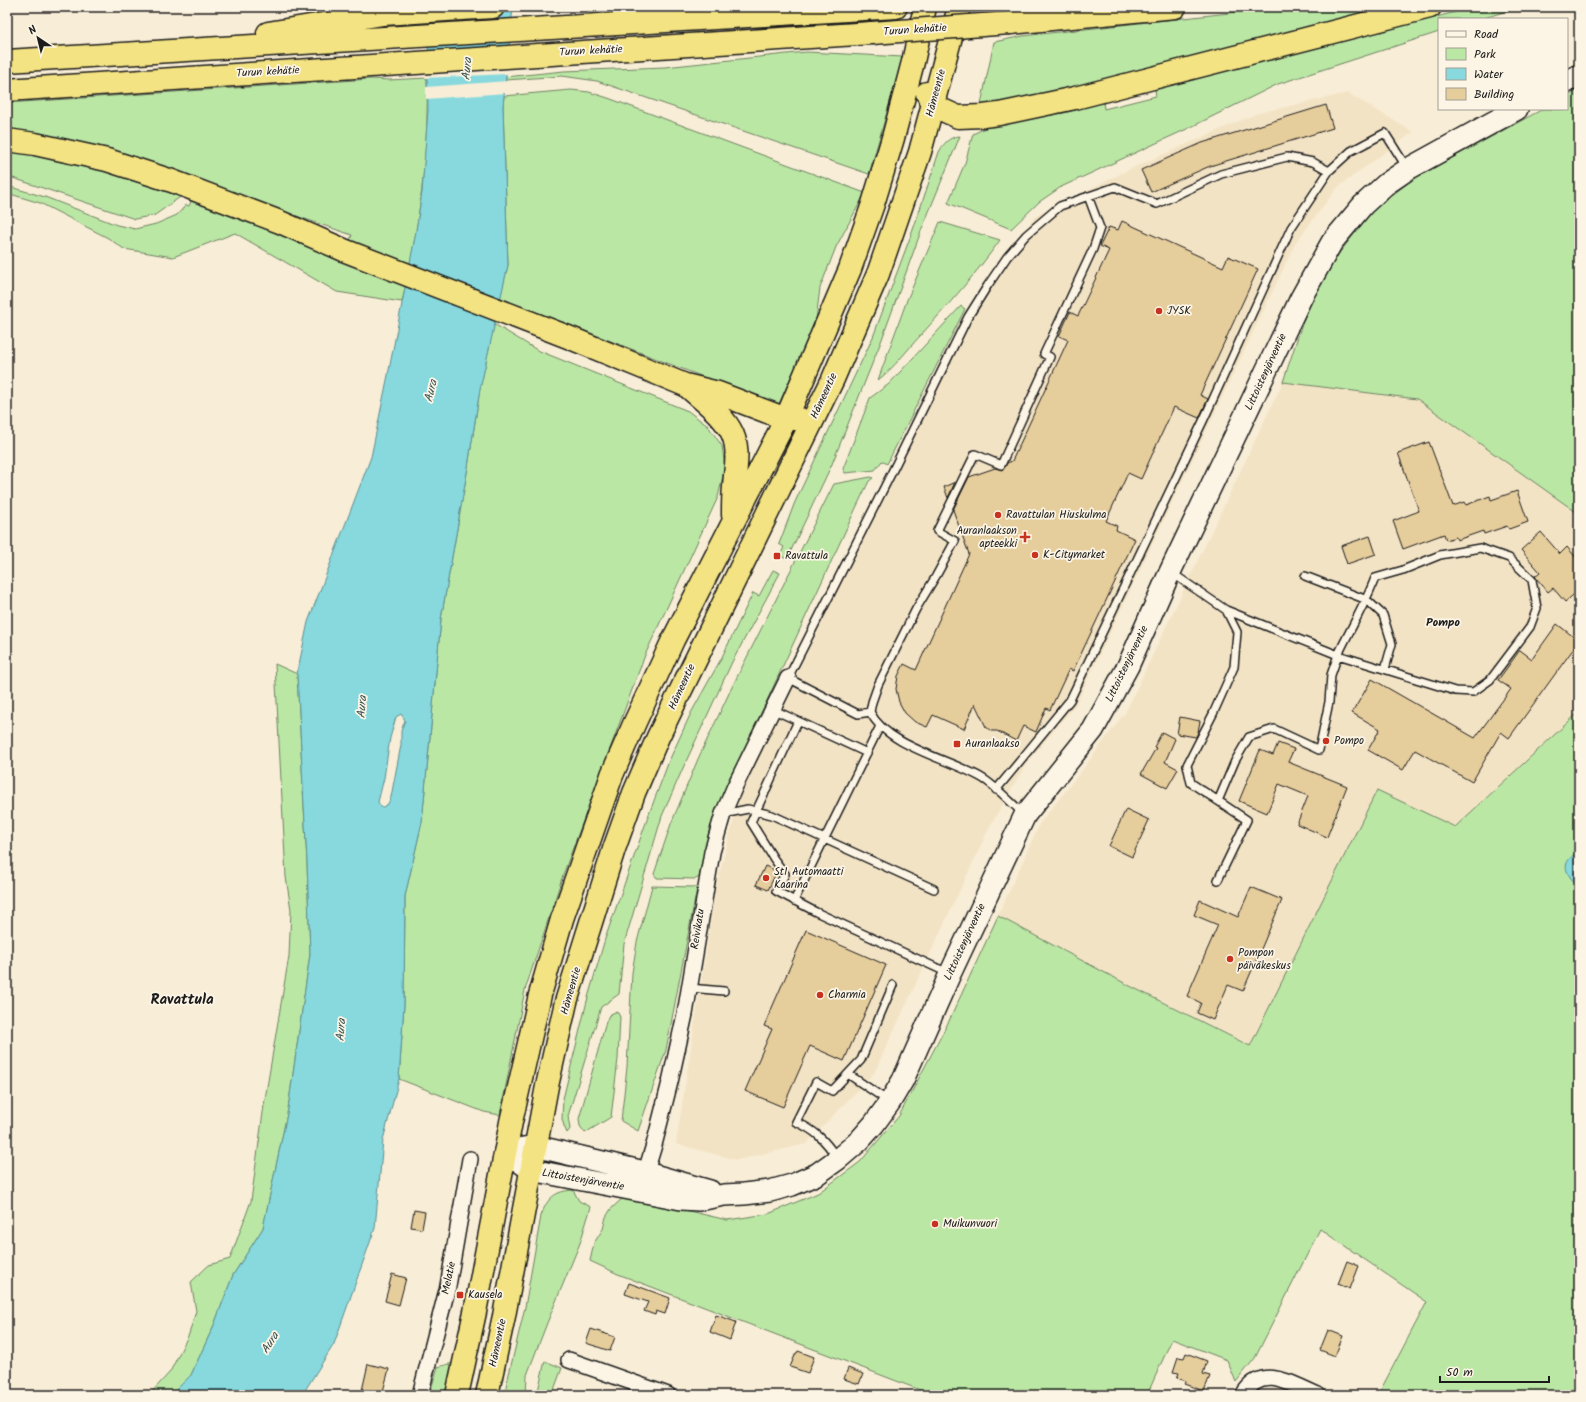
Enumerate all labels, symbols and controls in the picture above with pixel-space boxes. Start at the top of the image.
north arrow [18,18,58,58]
legend [1438,18,1568,110]
street label: Turun kehätie [883,19,947,41]
text: N [25,21,41,40]
text: Road [1474,25,1499,44]
street label: Turun kehätie [559,40,623,62]
text: Park [1474,45,1496,64]
water label: Aura [457,56,478,81]
street label: Turun kehätie [236,61,300,83]
text: Water [1474,65,1504,84]
street label: Hämeentie [921,67,951,119]
text: Building [1474,85,1514,104]
place label: JYSK [1167,302,1191,320]
marker: JYSK [1154,306,1164,316]
street label: Littoistenjärventie [1240,330,1292,414]
street label: Hämeentie [806,370,843,422]
water label: Aura [419,376,443,404]
place label: Ravattulan Hiuskulma [1006,506,1106,524]
marker: Ravattulan Hiuskulma [993,510,1003,520]
place label: Auranlaakson apteekki [957,522,1017,553]
marker: Auranlaakson apteekki [1020,532,1030,542]
place label: K-Citymarket [1043,546,1106,564]
place label: Ravattula [785,547,828,565]
marker: K-Citymarket [1030,550,1040,560]
marker: Ravattula [772,551,782,561]
district label: Pompo [1426,613,1460,632]
street label: Littoistenjärventie [1101,623,1153,705]
street label: Hämeentie [664,661,701,713]
water label: Aura [352,694,372,719]
place label: Pompo [1334,732,1364,750]
place label: Auranlaakso [965,735,1019,753]
marker: Pompo [1321,736,1331,746]
marker: Auranlaakso [952,739,962,749]
place label: St1 Automaatti Kaarina [774,863,844,894]
marker: St1 Automaatti Kaarina [761,873,771,883]
street label: Littoistenjärventie [939,900,991,984]
street label: Reivikatu [686,907,710,951]
place label: Pompon päiväkeskus [1237,944,1291,975]
marker: Pompon päiväkeskus [1225,954,1235,964]
street label: Hämeentie [556,965,586,1017]
place label: Charmia [828,986,866,1004]
district label: Ravattula [150,988,214,1012]
marker: Charmia [815,990,825,1000]
water label: Aura [331,1017,351,1042]
street label: Littoistenjärventie [540,1164,626,1196]
place label: Muikunvuori [943,1215,997,1233]
marker: Muikunvuori [930,1219,940,1229]
street label: Melatie [437,1260,461,1296]
place label: Kausela [468,1286,502,1304]
marker: Kausela [455,1290,465,1300]
street label: Hämeentie [484,1317,512,1369]
water label: Aura [256,1327,285,1358]
scale bar [1440,1358,1549,1384]
text: 50 m [1446,1363,1473,1382]

